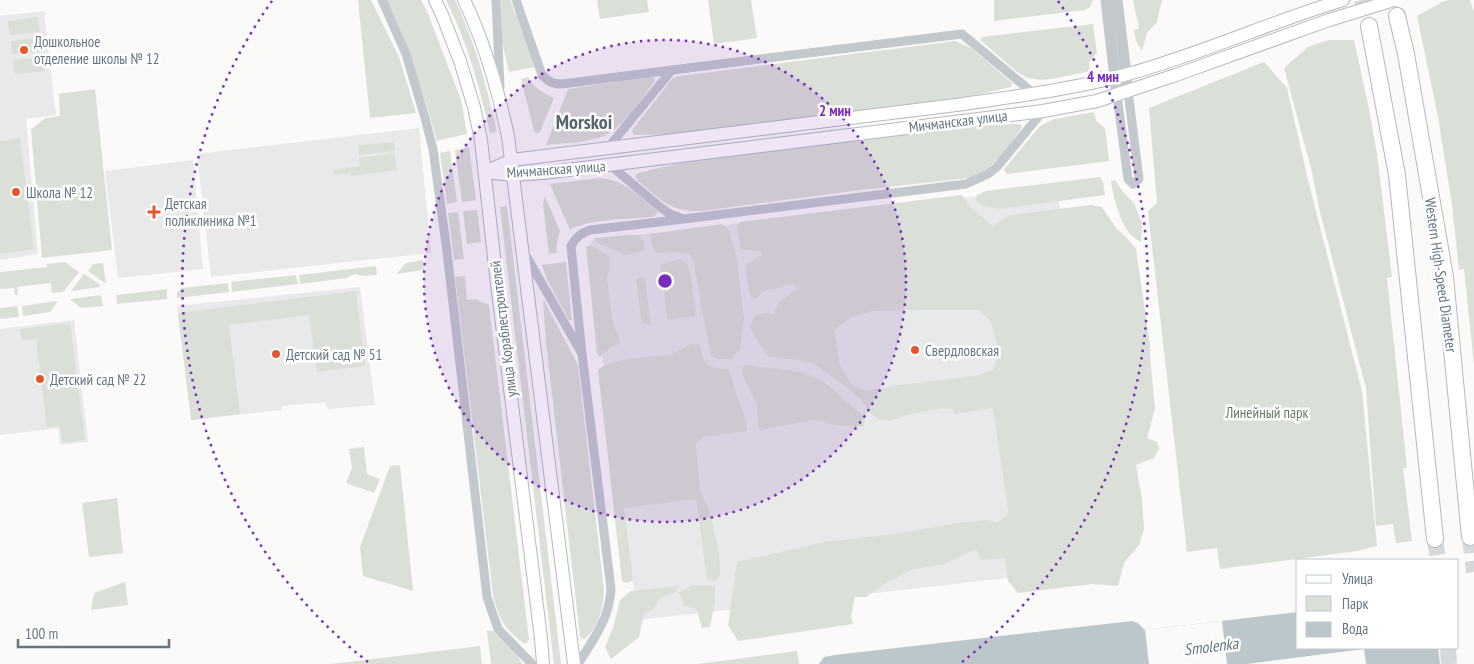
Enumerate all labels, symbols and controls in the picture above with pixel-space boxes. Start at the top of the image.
place label: Дошкольное отделение школы № 12 [34,32,160,68]
marker: Дошкольное отделение школы № 12 [18,44,30,56]
text: 4 мин [1087,67,1119,86]
text: 2 мин [819,101,851,120]
street label: Мичманская улица [908,106,1008,136]
district label: Morskoi [556,109,612,135]
street label: Мичманская улица [506,156,606,182]
place label: Школа № 12 [26,183,93,202]
marker: Школа № 12 [10,186,22,198]
place label: Детская поликлиника №1 [165,194,257,230]
street label: Western High-Speed Diameter [1421,196,1461,354]
marker: Детская поликлиника №1 [147,205,161,219]
street label: улица Кораблестроителей [485,260,521,398]
centre of rings [656,272,674,290]
place label: Свердловская [925,341,999,360]
marker: Свердловская [909,344,921,356]
place label: Детский сад № 51 [286,345,382,364]
marker: Детский сад № 51 [270,348,282,360]
place label: Детский сад № 22 [50,370,146,389]
marker: Детский сад № 22 [34,373,46,385]
park label: Линейный парк [1225,403,1308,422]
legend [1296,559,1459,649]
text: Улица [1342,569,1373,588]
text: Парк [1342,594,1368,613]
scale bar [18,616,169,648]
text: Вода [1342,619,1368,638]
text: 100 m [25,624,58,643]
water label: Smolenka [1183,633,1241,659]

